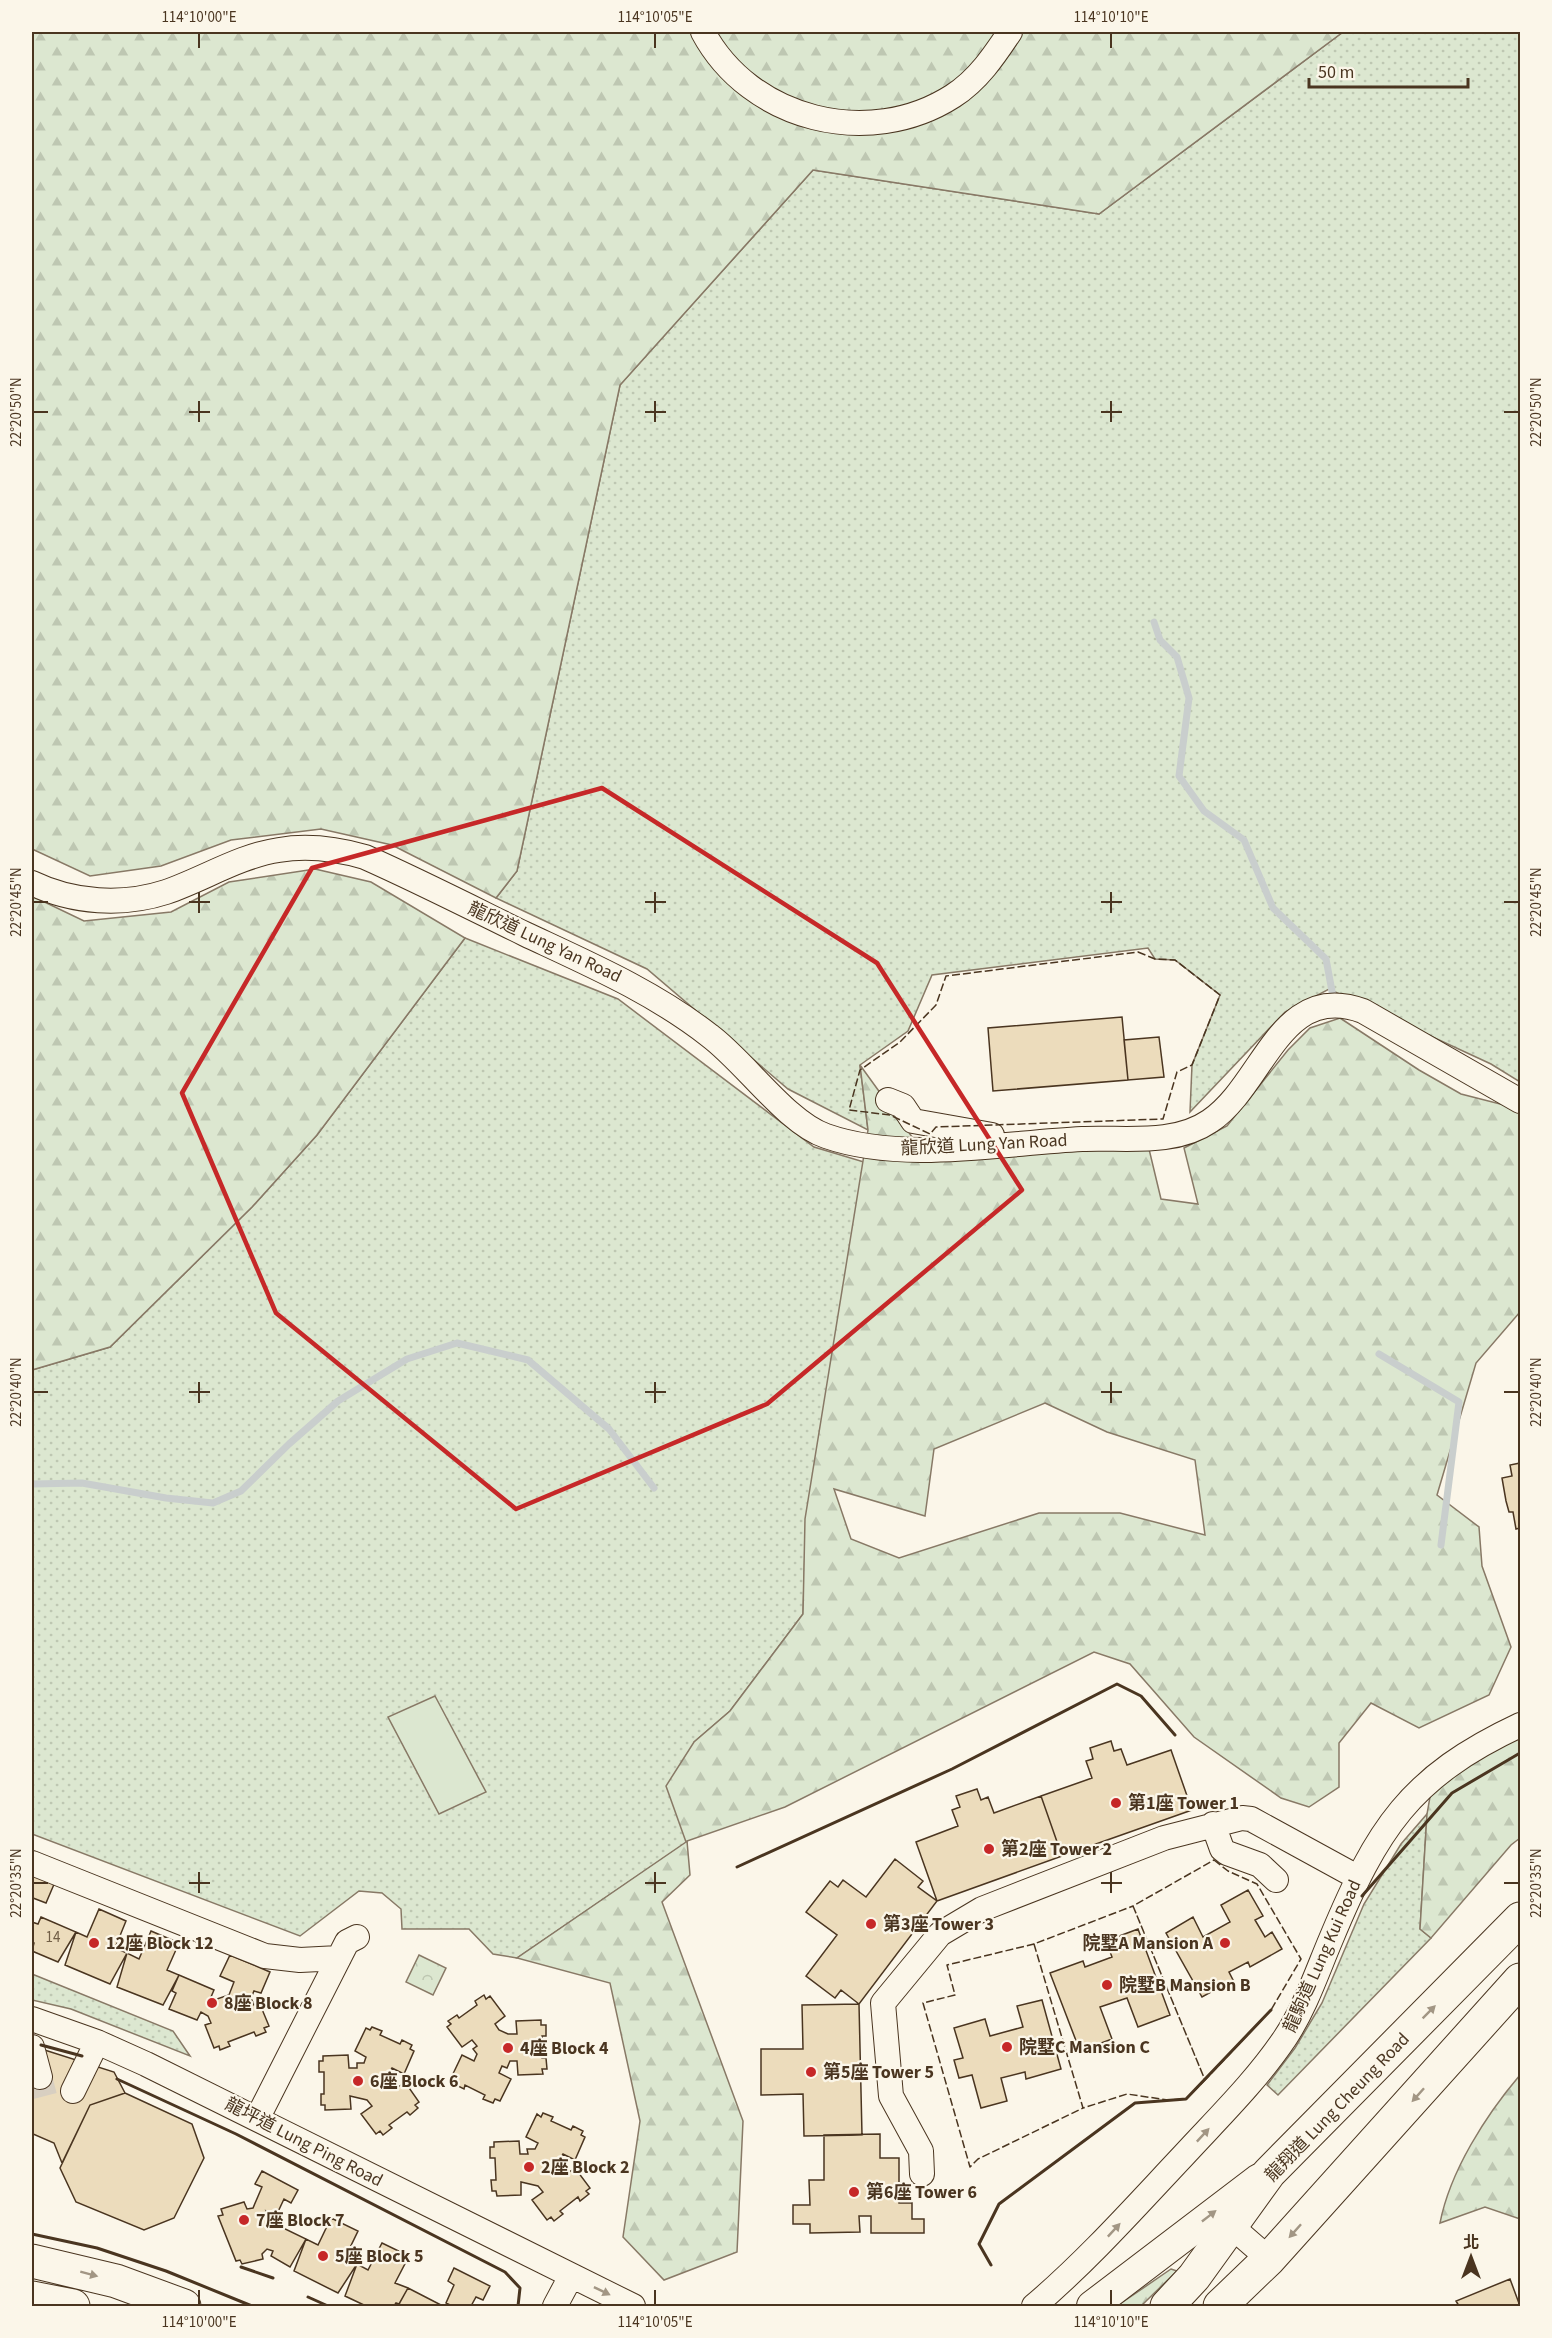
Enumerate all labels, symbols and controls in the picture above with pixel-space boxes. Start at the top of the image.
text: 114°10'00"E [161,7,237,28]
text: 114°10'05"E [617,7,693,28]
text: 114°10'10"E [1073,7,1149,28]
scale bar [1309,51,1468,89]
text: 50 m [1318,60,1354,85]
text: 22°20'50"N [6,377,27,447]
text: 22°20'50"N [1526,377,1547,447]
text: 22°20'45"N [6,867,27,937]
text: 22°20'45"N [1526,867,1547,937]
street label: 龍欣道 Lung Yan Road [464,896,626,989]
street label: 龍欣道 Lung Yan Road [900,1128,1068,1161]
text: 22°20'40"N [6,1357,27,1427]
text: 22°20'40"N [1526,1357,1547,1427]
place label: 第1座 Tower 1 [1128,1791,1239,1816]
marker: 第1座 Tower 1 [1109,1796,1123,1810]
place label: 第2座 Tower 2 [1001,1837,1112,1862]
marker: 第2座 Tower 2 [982,1842,996,1856]
text: 22°20'35"N [6,1848,27,1918]
text: 22°20'35"N [1526,1848,1547,1918]
street label: 龍駒道 Lung Kui Road [1277,1876,1367,2037]
place label: 第3座 Tower 3 [883,1912,994,1937]
marker: 第3座 Tower 3 [864,1917,878,1931]
house number: 14 [46,1927,61,1948]
place label: 12座 Block 12 [106,1931,214,1956]
place label: 院墅A Mansion A [1082,1931,1214,1956]
marker: 12座 Block 12 [87,1936,101,1950]
marker: 院墅A Mansion A [1218,1936,1232,1950]
place label: 院墅B Mansion B [1119,1973,1251,1998]
marker: 院墅B Mansion B [1100,1978,1114,1992]
place label: 8座 Block 8 [224,1991,313,2016]
marker: 8座 Block 8 [205,1996,219,2010]
one-way arrow [1422,2004,1436,2019]
street label: 龍翔道 Lung Cheung Road [1259,2027,1415,2187]
place label: 院墅C Mansion C [1019,2035,1150,2060]
place label: 4座 Block 4 [520,2036,609,2061]
marker: 院墅C Mansion C [1000,2040,1014,2054]
marker: 4座 Block 4 [501,2041,515,2055]
place label: 第5座 Tower 5 [823,2060,934,2085]
marker: 第5座 Tower 5 [804,2065,818,2079]
place label: 6座 Block 6 [370,2069,459,2094]
marker: 6座 Block 6 [351,2074,365,2088]
one-way arrow [1412,2087,1426,2101]
street label: 龍坪道 Lung Ping Road [220,2092,387,2193]
one-way arrow [1195,2128,1209,2142]
place label: 2座 Block 2 [541,2155,630,2180]
marker: 2座 Block 2 [522,2160,536,2174]
place label: 第6座 Tower 6 [866,2180,977,2205]
marker: 第6座 Tower 6 [847,2185,861,2199]
place label: 7座 Block 7 [256,2208,345,2233]
one-way arrow [1201,2210,1217,2223]
marker: 7座 Block 7 [237,2213,251,2227]
one-way arrow [1107,2223,1121,2238]
one-way arrow [1289,2223,1302,2238]
north arrow [1441,2227,1501,2287]
text: 北 [1463,2232,1479,2254]
place label: 5座 Block 5 [335,2244,424,2269]
marker: 5座 Block 5 [316,2249,330,2263]
one-way arrow [80,2269,98,2279]
one-way arrow [593,2286,611,2296]
text: 114°10'00"E [161,2312,237,2333]
text: 114°10'05"E [617,2312,693,2333]
text: 114°10'10"E [1073,2312,1149,2333]

